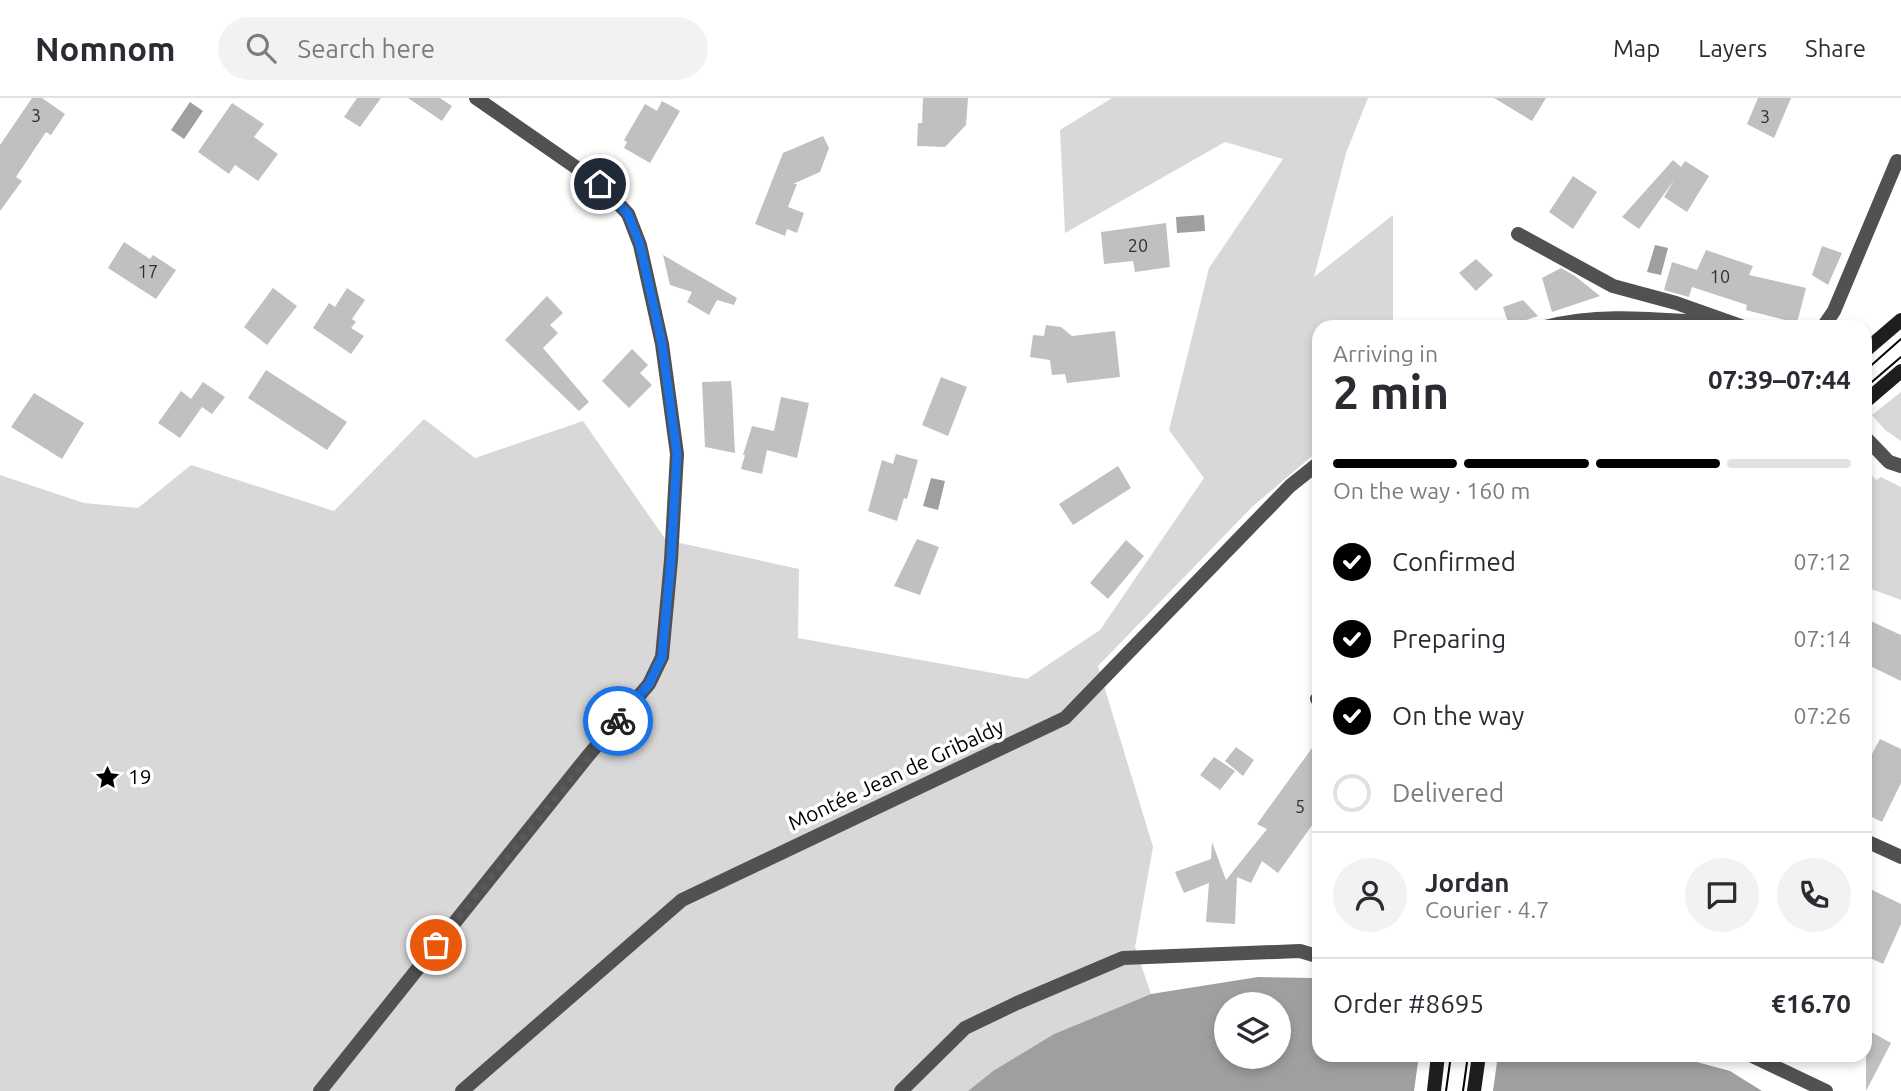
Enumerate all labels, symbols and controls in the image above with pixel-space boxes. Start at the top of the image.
search box [218,17,708,80]
icon: search [242,29,280,67]
text: Nomnom [35,30,176,67]
text: Search here [298,34,435,63]
text: Map [1613,35,1660,62]
text: Layers [1698,35,1767,62]
text: Share [1805,35,1866,62]
house number: 3 [31,105,41,125]
house number: 3 [1760,106,1770,126]
pin [570,154,630,214]
icon: home [581,165,619,203]
house number: 20 [1128,235,1148,255]
house number: 17 [138,261,158,281]
house number: 10 [1710,266,1730,286]
text: Arriving in [1333,341,1438,366]
text: 07:39–07:44 [1708,365,1851,394]
text: 2 min [1333,366,1449,418]
text: On the way · 160 m [1333,478,1530,503]
icon: check [1333,543,1371,581]
text: Confirmed [1392,547,1516,576]
text: 07:12 [1793,549,1851,574]
icon: check [1333,620,1371,658]
text: Preparing [1392,624,1506,653]
text: 07:14 [1793,626,1851,651]
courier [583,686,653,756]
icon: check [1333,697,1371,735]
text: On the way [1392,701,1524,730]
icon: bike [599,702,637,740]
text: 07:26 [1793,703,1851,728]
street label: Montée Jean de Gribaldy [784,714,1007,835]
place icon: 19 [94,763,122,791]
place label: 19 [128,764,152,788]
text: Delivered [1392,778,1504,807]
house number: 5 [1295,796,1305,816]
button: person [1333,858,1407,932]
button: chat [1685,858,1759,932]
button: phone [1777,858,1851,932]
text: Jordan [1425,868,1510,897]
text: Courier · 4.7 [1425,897,1549,922]
pin [406,915,466,975]
icon: bag [417,926,455,964]
text: Order #8695 [1333,989,1484,1018]
text: €16.70 [1771,989,1851,1018]
map controls [1214,992,1291,1069]
button: layers [1214,992,1291,1069]

